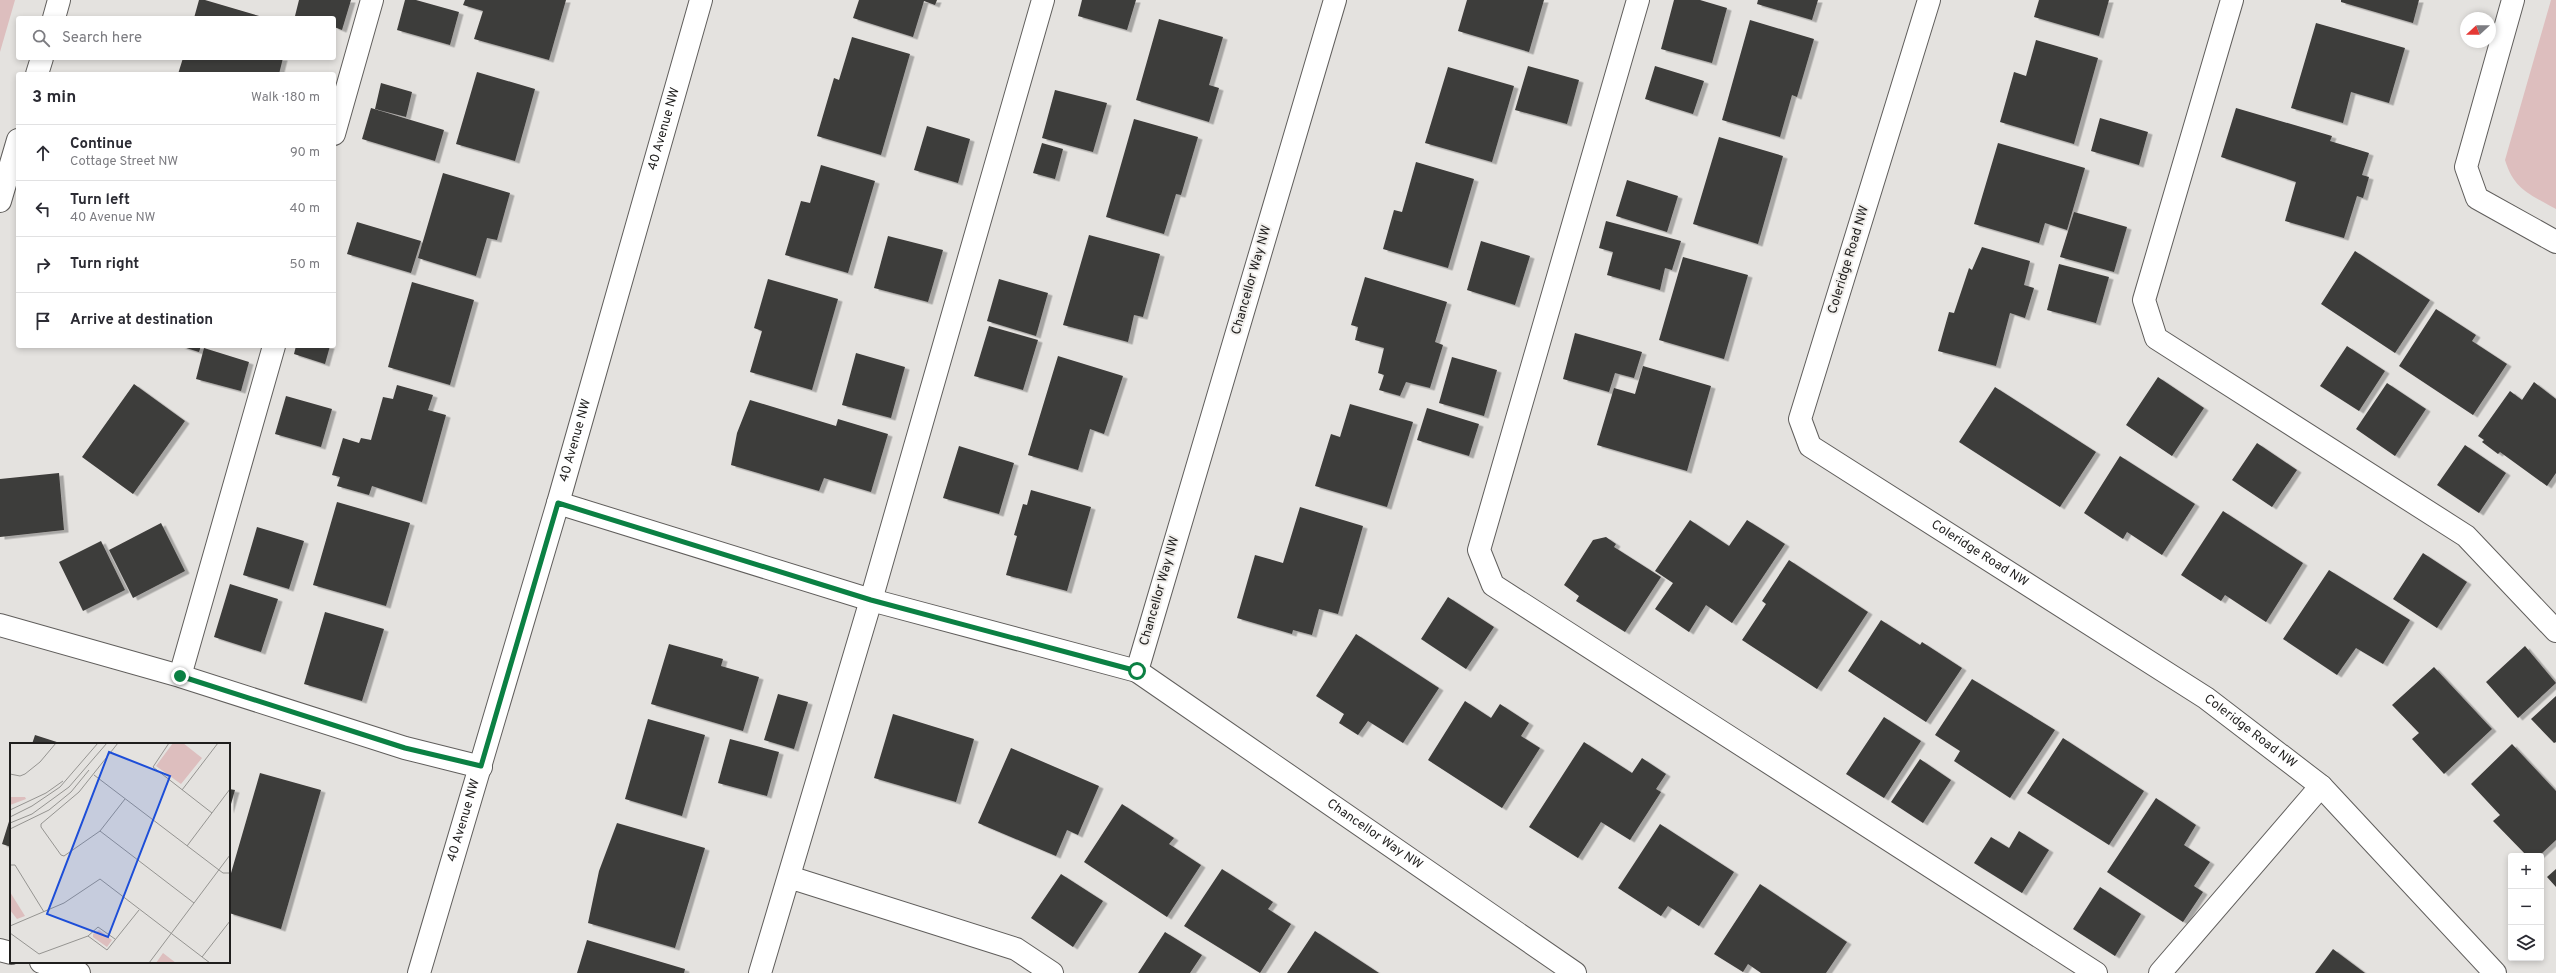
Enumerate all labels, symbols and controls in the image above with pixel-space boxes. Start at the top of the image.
north arrow [2460,12,2496,48]
search box [16,16,336,60]
icon: search [30,27,52,49]
text: Search here [62,29,142,48]
street label: 40 Avenue NW [645,86,684,172]
text: 3 min [32,87,76,109]
text: Walk · 180 m [251,90,320,106]
text: Continue [70,135,132,154]
icon: ahead [32,142,54,164]
text: 90 m [290,145,320,161]
text: Cottage Street NW [70,154,178,170]
text: Turn left [70,191,130,210]
icon: left [32,198,54,220]
text: 40 m [290,201,320,217]
street label: Coleridge Road NW [1825,204,1873,316]
text: 40 Avenue NW [70,210,155,226]
street label: Chancellor Way NW [1229,223,1275,337]
icon: right [32,254,54,276]
text: Turn right [70,255,139,274]
text: 50 m [290,257,320,273]
icon: arrive [32,310,54,332]
text: Arrive at destination [70,311,213,330]
street label: 40 Avenue NW [556,397,595,484]
street label: Coleridge Road NW [1928,517,2031,591]
street label: Chancellor Way NW [1137,534,1183,648]
route start [1128,662,1146,680]
route end [171,667,189,685]
street label: Coleridge Road NW [2201,691,2300,772]
inset map [10,743,230,963]
street label: 40 Avenue NW [444,777,484,864]
street label: Chancellor Way NW [1323,796,1426,873]
map controls [2508,853,2544,961]
button: + [2508,853,2544,889]
button: − [2508,889,2544,925]
button: layers [2508,925,2544,961]

